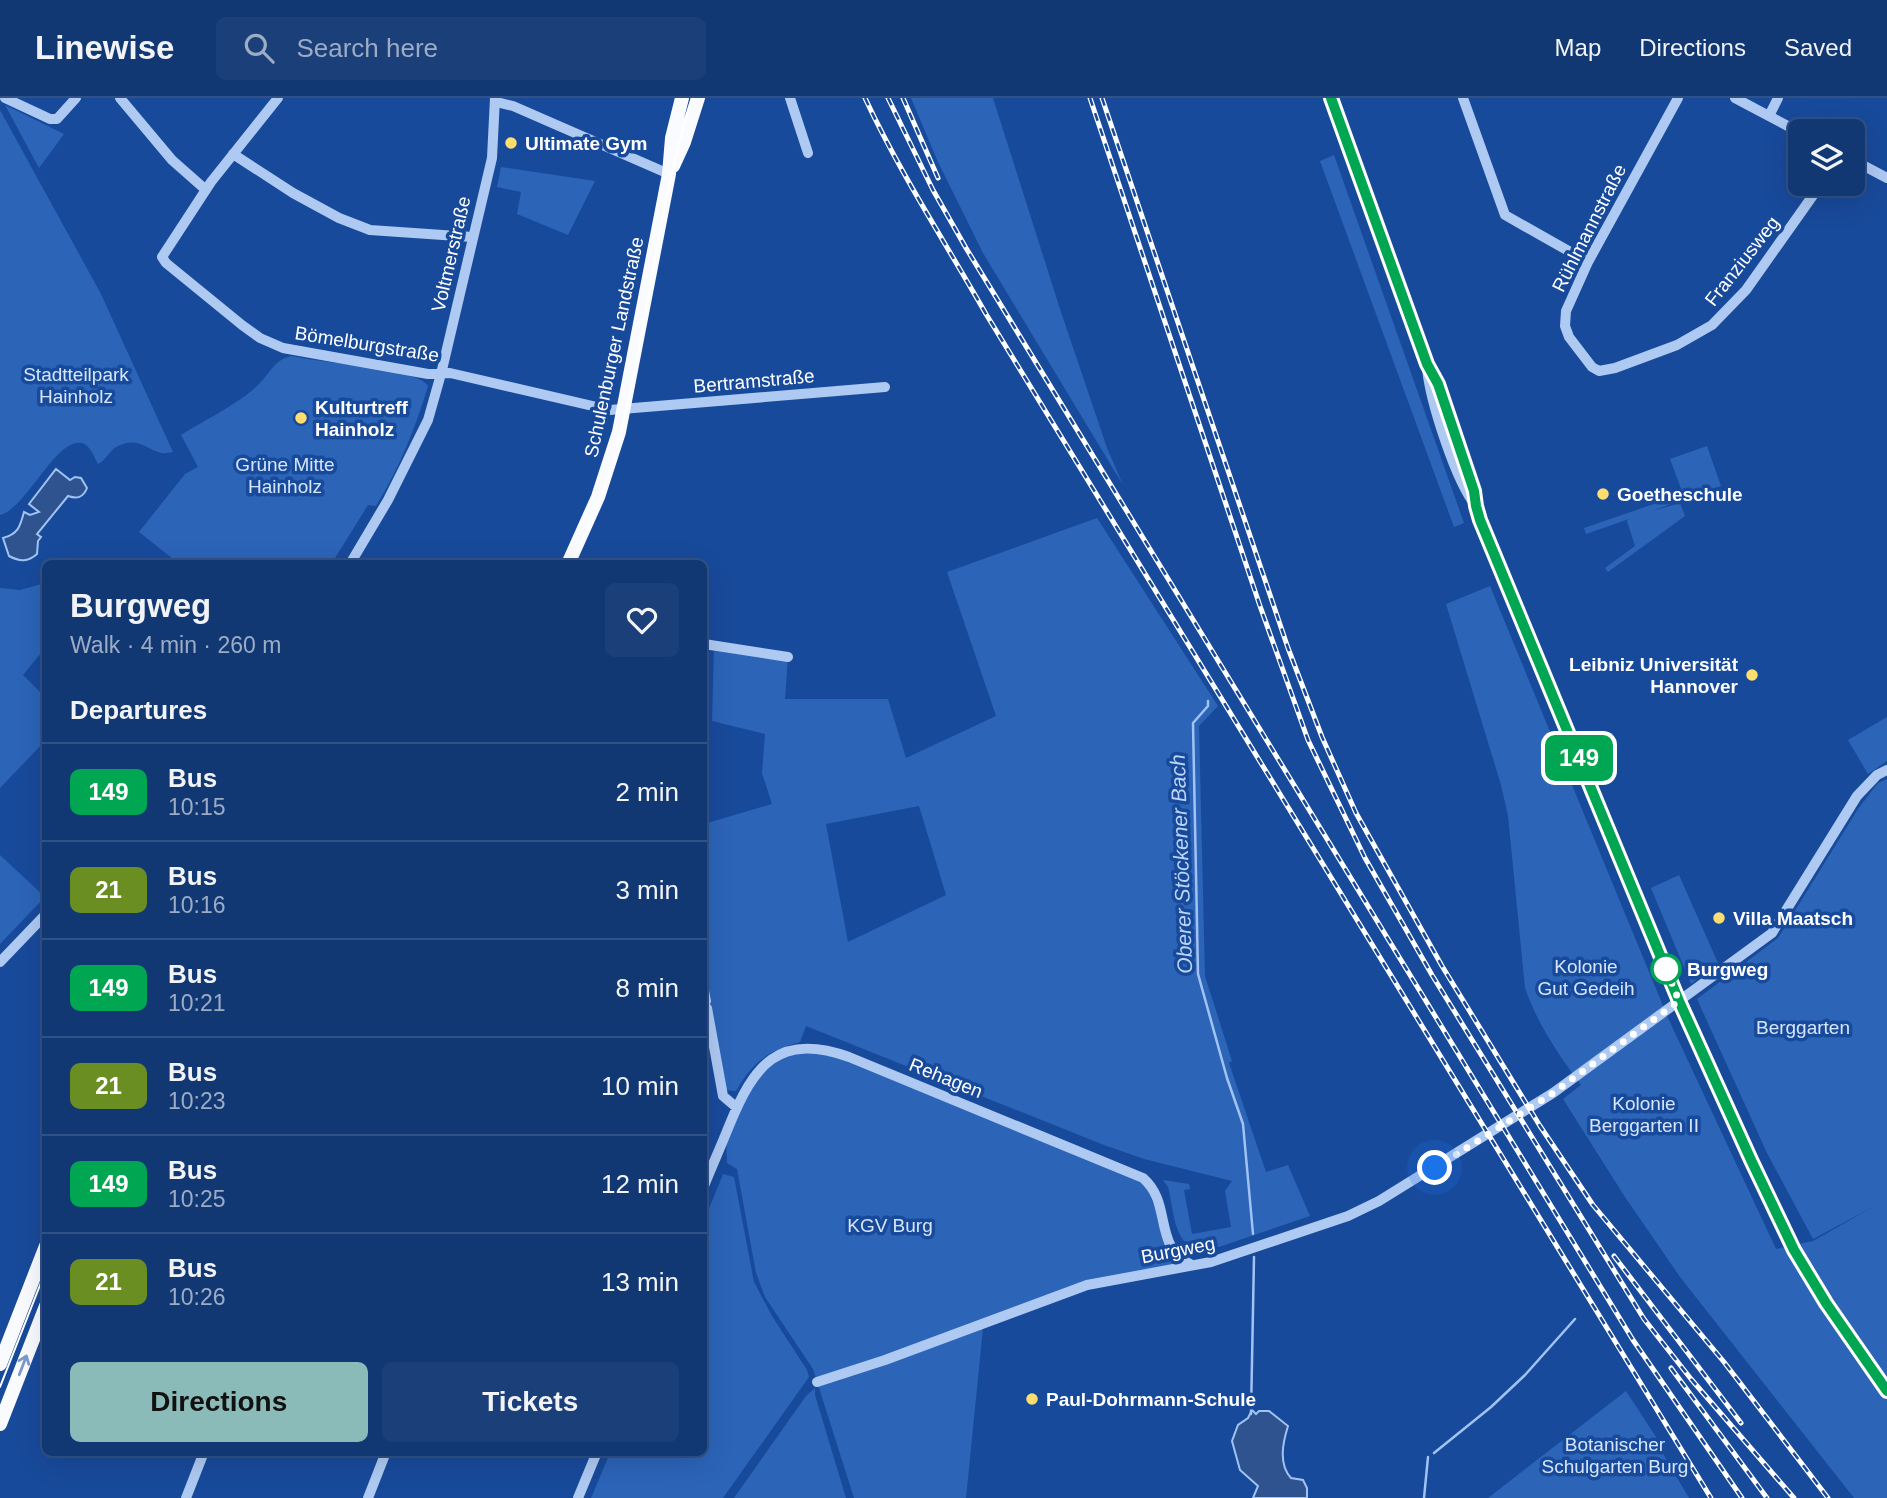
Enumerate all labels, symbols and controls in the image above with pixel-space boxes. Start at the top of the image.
search box [216,17,706,80]
text: Linewise [35,29,174,66]
icon: search [240,29,278,67]
text: Search here [296,33,438,63]
text: Map [1555,34,1601,61]
text: Directions [1639,34,1746,61]
text: Saved [1784,34,1852,61]
map controls [1788,119,1865,196]
button: layers [1788,119,1865,196]
place label: Ultimate Gym [525,133,647,154]
marker: Ultimate Gym [503,135,519,151]
street label: Rühlmannstraße [1548,161,1630,295]
street label: Voltmerstraße [427,194,475,314]
street label: Franziusweg [1701,212,1783,310]
street label: Schulenburger Landstraße [580,235,648,459]
street label: Bömelburgstraße [293,322,441,366]
park label: Stadtteilpark Hainholz [23,364,129,407]
street label: Bertramstraße [693,365,815,397]
place label: Kulturtreff Hainholz [315,397,409,440]
marker: Kulturtreff Hainholz [293,410,309,426]
park label: Grüne Mitte Hainholz [235,454,335,497]
place label: Goetheschule [1617,484,1743,505]
marker: Goetheschule [1595,486,1611,502]
button: heart [605,583,679,657]
text: Burgweg [70,587,211,624]
text: Walk · 4 min · 260 m [70,632,281,658]
place label: Leibniz Universität Hannover [1569,654,1739,697]
marker: Leibniz Universität Hannover [1744,667,1760,683]
text: Departures [70,695,207,725]
line badge: 149 [1539,735,1619,781]
text: 149 [1559,744,1599,771]
water label: Oberer Stöckener Bach [1166,754,1196,974]
text: Bus [168,763,217,793]
text: 2 min [615,777,679,807]
text: 149 [88,778,129,805]
text: 10:15 [168,794,226,820]
text: Bus [168,861,217,891]
text: 3 min [615,875,679,905]
text: 21 [95,876,122,903]
text: 10:16 [168,892,226,918]
place label: Villa Maatsch [1733,908,1853,929]
marker: Villa Maatsch [1711,910,1727,926]
marker: Burgweg [1651,954,1681,984]
park label: Kolonie Gut Gedeih [1537,956,1635,999]
text: Bus [168,959,217,989]
place label: Burgweg [1687,959,1768,980]
text: 8 min [615,973,679,1003]
text: 149 [88,974,129,1001]
text: 10:21 [168,990,226,1016]
park label: Berggarten [1756,1017,1850,1038]
street label: Rehagen [906,1054,986,1102]
text: Bus [168,1057,217,1087]
text: 10 min [601,1071,679,1101]
text: 21 [95,1072,122,1099]
text: 10:23 [168,1088,226,1114]
park label: Kolonie Berggarten II [1589,1093,1699,1136]
your location [1417,1150,1452,1185]
text: Bus [168,1155,217,1185]
text: 12 min [601,1169,679,1199]
text: 149 [88,1170,129,1197]
text: 10:25 [168,1186,226,1212]
park label: KGV Burg [847,1215,933,1236]
street label: Burgweg [1139,1233,1217,1267]
text: Bus [168,1253,217,1283]
text: 13 min [601,1267,679,1297]
text: 21 [95,1268,122,1295]
text: 10:26 [168,1284,226,1310]
one-way arrow [17,1355,30,1377]
button: Directions [70,1362,368,1442]
button: Tickets [382,1362,679,1442]
place label: Paul-Dohrmann-Schule [1046,1389,1256,1410]
marker: Paul-Dohrmann-Schule [1024,1391,1040,1407]
park label: Botanischer Schulgarten Burg [1542,1434,1688,1477]

